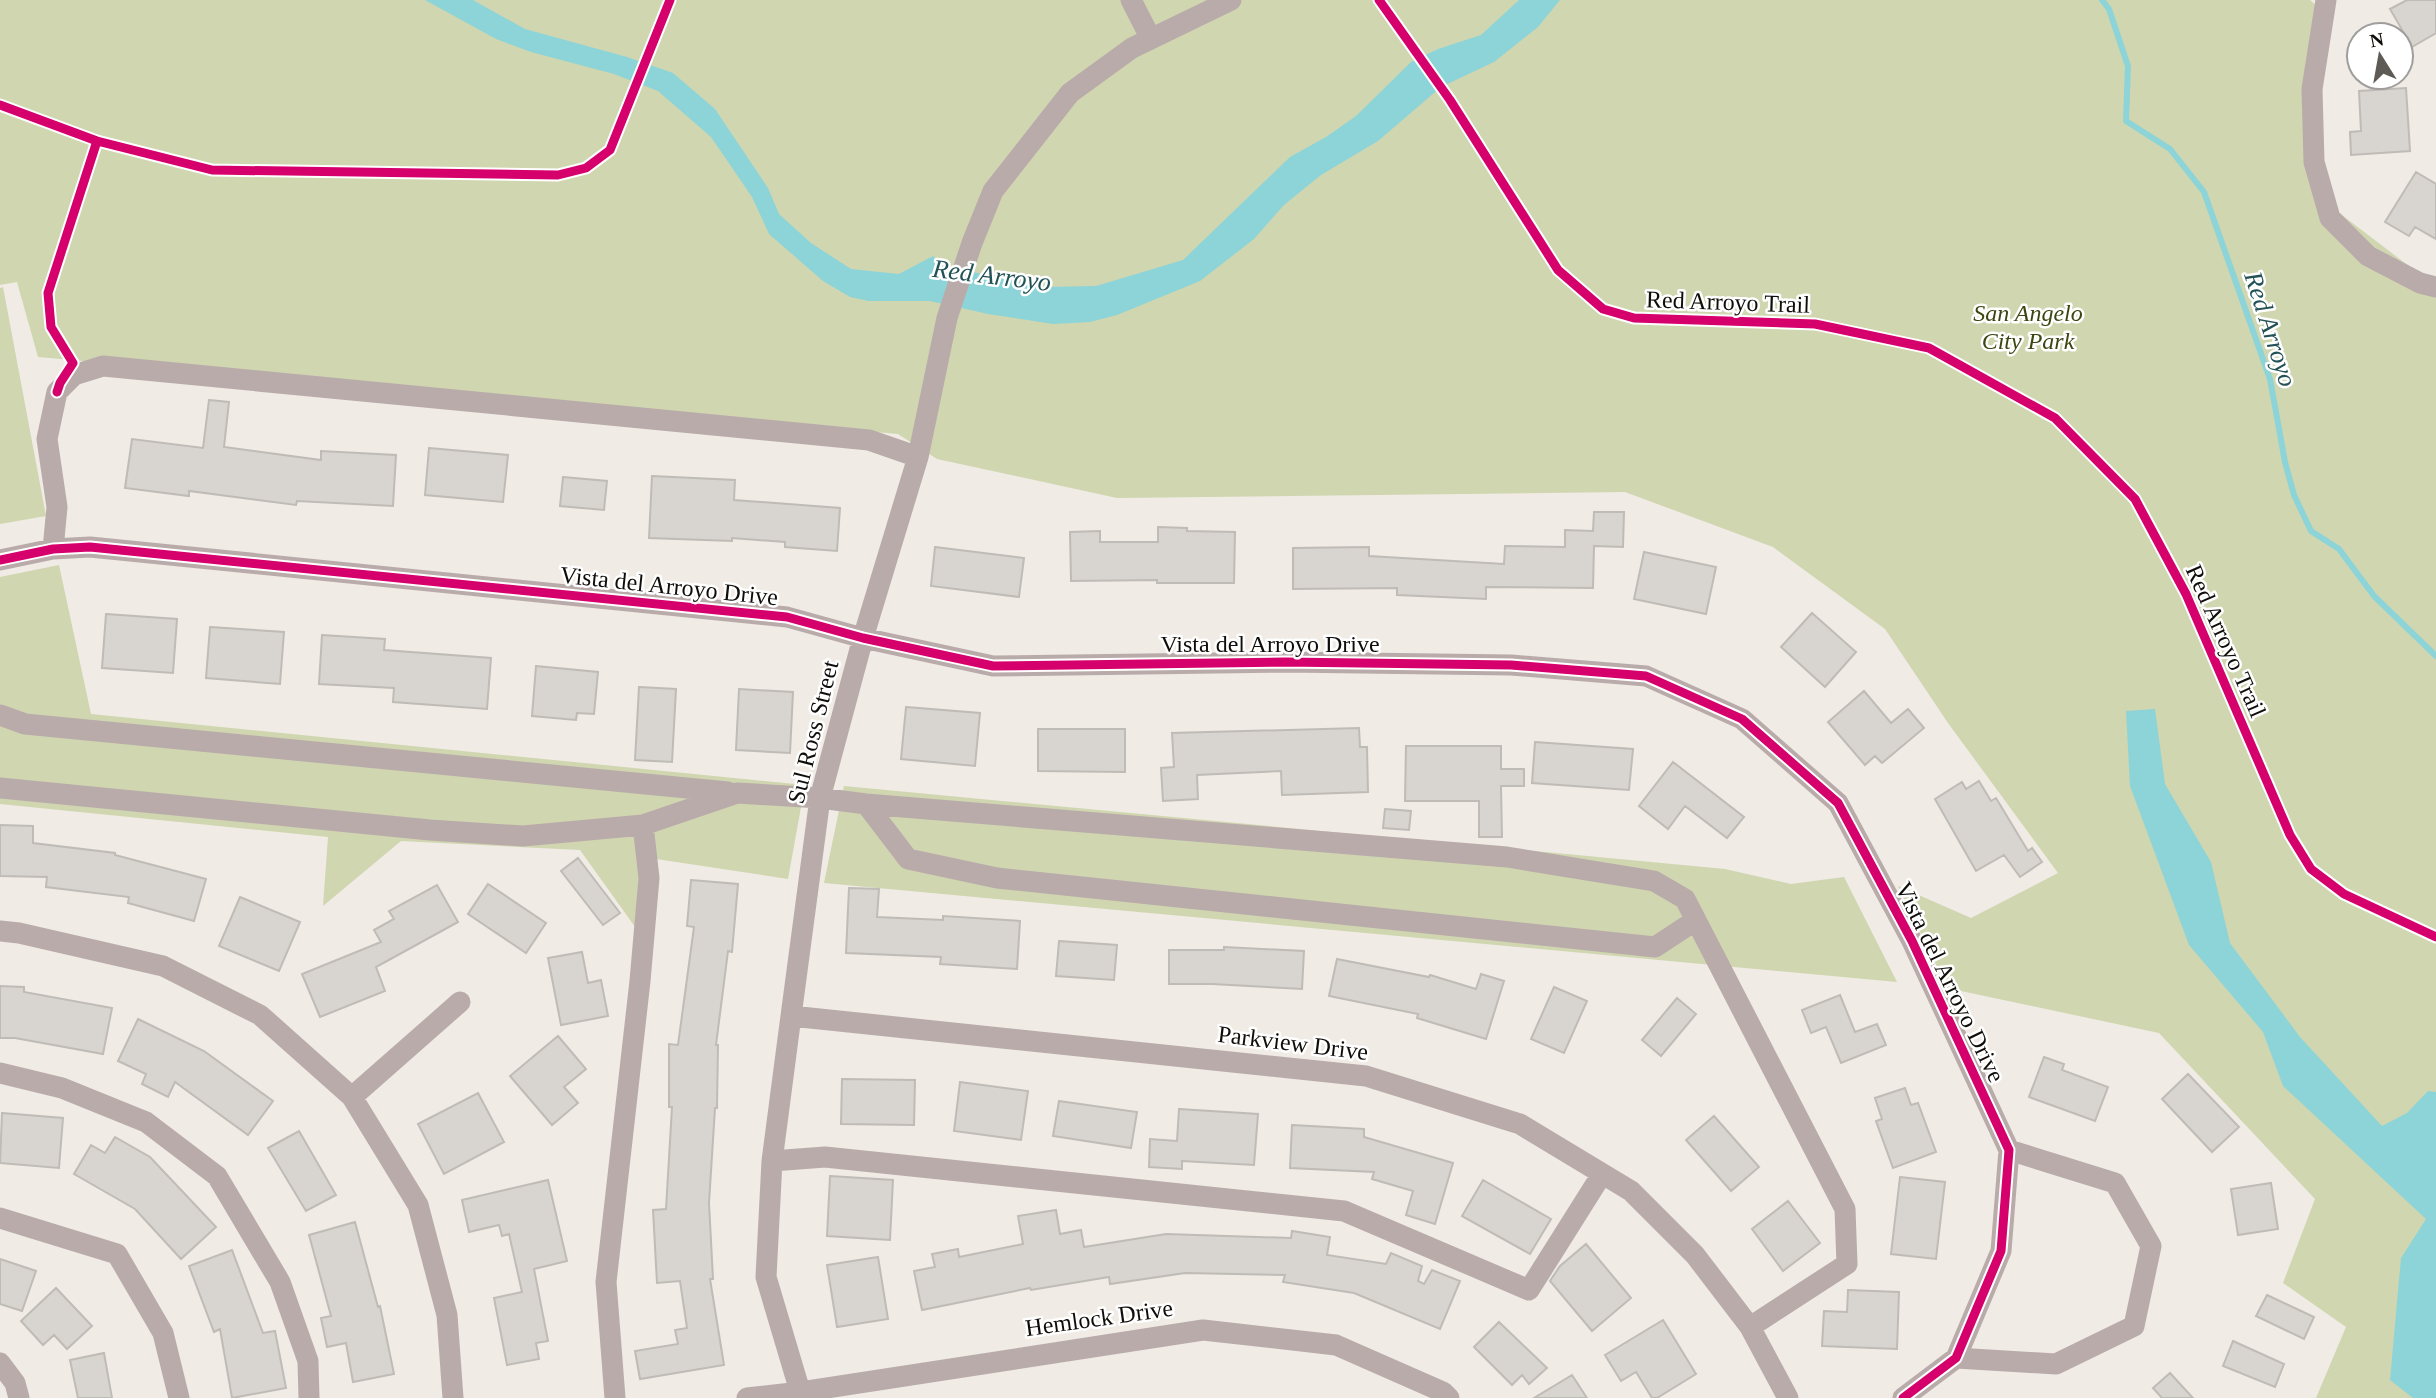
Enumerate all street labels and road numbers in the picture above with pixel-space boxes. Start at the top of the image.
street label: Red Arroyo Trail [1646,286,1811,318]
street label: Red Arroyo Trail [2181,561,2271,722]
street label: Vista del Arroyo Drive [559,562,779,610]
street label: Vista del Arroyo Drive [1160,631,1380,657]
street label: Sul Ross Street [783,657,843,806]
street label: Vista del Arroyo Drive [1890,878,2010,1086]
street label: Parkview Drive [1216,1021,1370,1065]
street label: Hemlock Drive [1024,1295,1174,1341]

